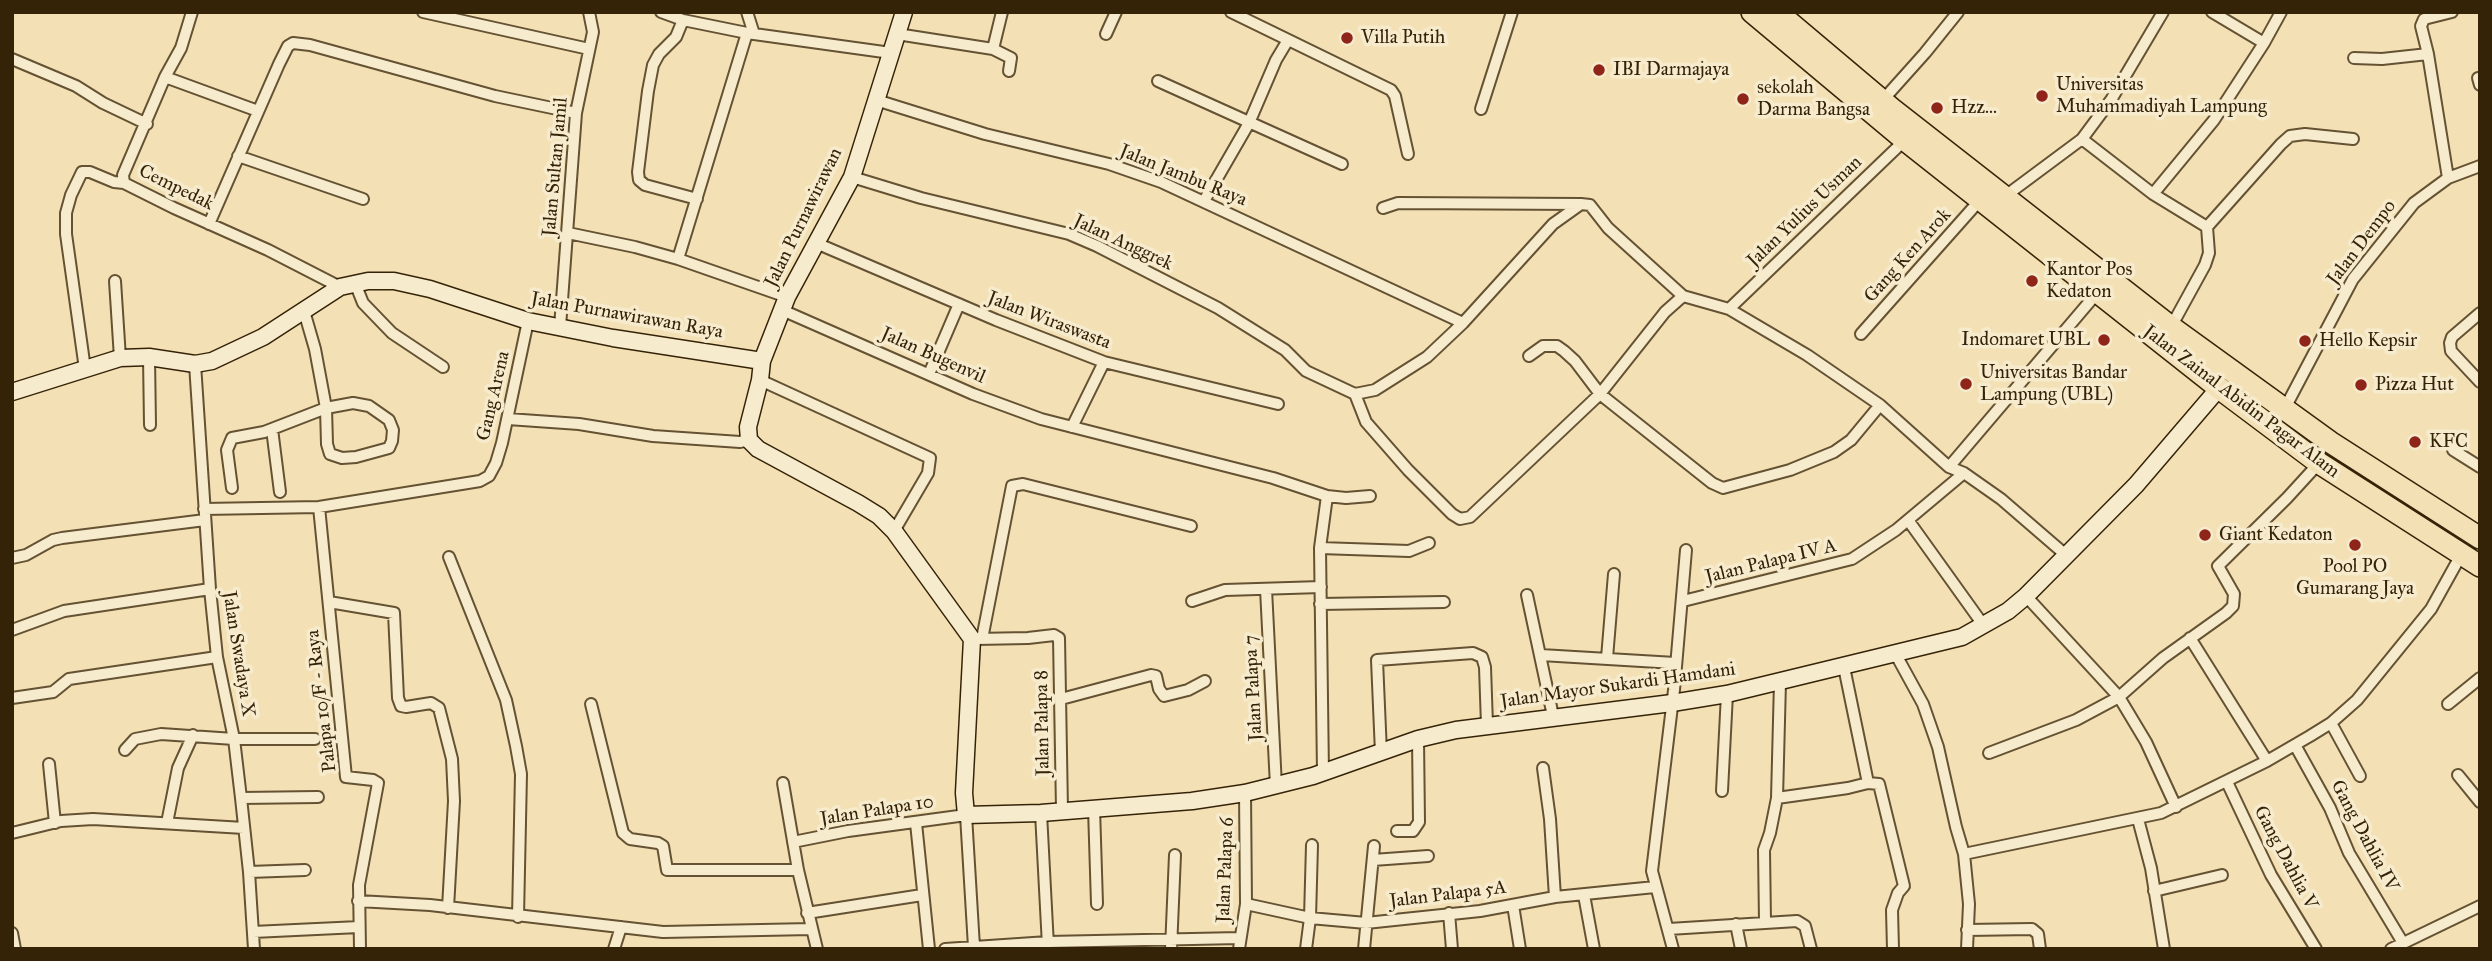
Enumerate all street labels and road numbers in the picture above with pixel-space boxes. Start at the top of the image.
street label: Jalan Sultan Jamil [539,96,573,238]
street label: Jalan Jambu Raya [1116,140,1250,212]
street label: Jalan Purnawirawan [760,144,848,292]
street label: Jalan Yulius Usman [1743,151,1867,273]
street label: Cempedak [135,160,217,216]
street label: Jalan Dempo [2323,196,2401,290]
street label: Gang Ken Arok [1860,204,1956,308]
street label: Jalan Anggrek [1070,210,1176,276]
street label: Jalan Wiraswasta [984,287,1114,355]
street label: Jalan Purnawirawan Raya [529,288,725,344]
street label: Jalan Zainal Abidin Pagar Alam [2138,321,2344,483]
street label: Jalan Bugenvil [877,323,989,389]
street label: Gang Arena [473,349,515,443]
street label: Jalan Palapa IV A [1703,535,1839,589]
street label: Jalan Swadaya X [217,589,259,719]
street label: Palapa 10/F - Raya [302,628,342,774]
street label: Jalan Palapa 7 [1240,634,1268,742]
street label: Jalan Mayor Sukardi Hamdani [1499,658,1737,714]
street label: Jalan Palapa 8 [1031,670,1055,776]
street label: Gang Dahlia IV [2325,777,2403,895]
street label: Jalan Palapa 10 [819,791,935,831]
street label: Gang Dahlia V [2248,802,2322,914]
street label: Jalan Palapa 6 [1213,817,1239,923]
street label: Jalan Palapa 5A [1388,877,1508,913]

